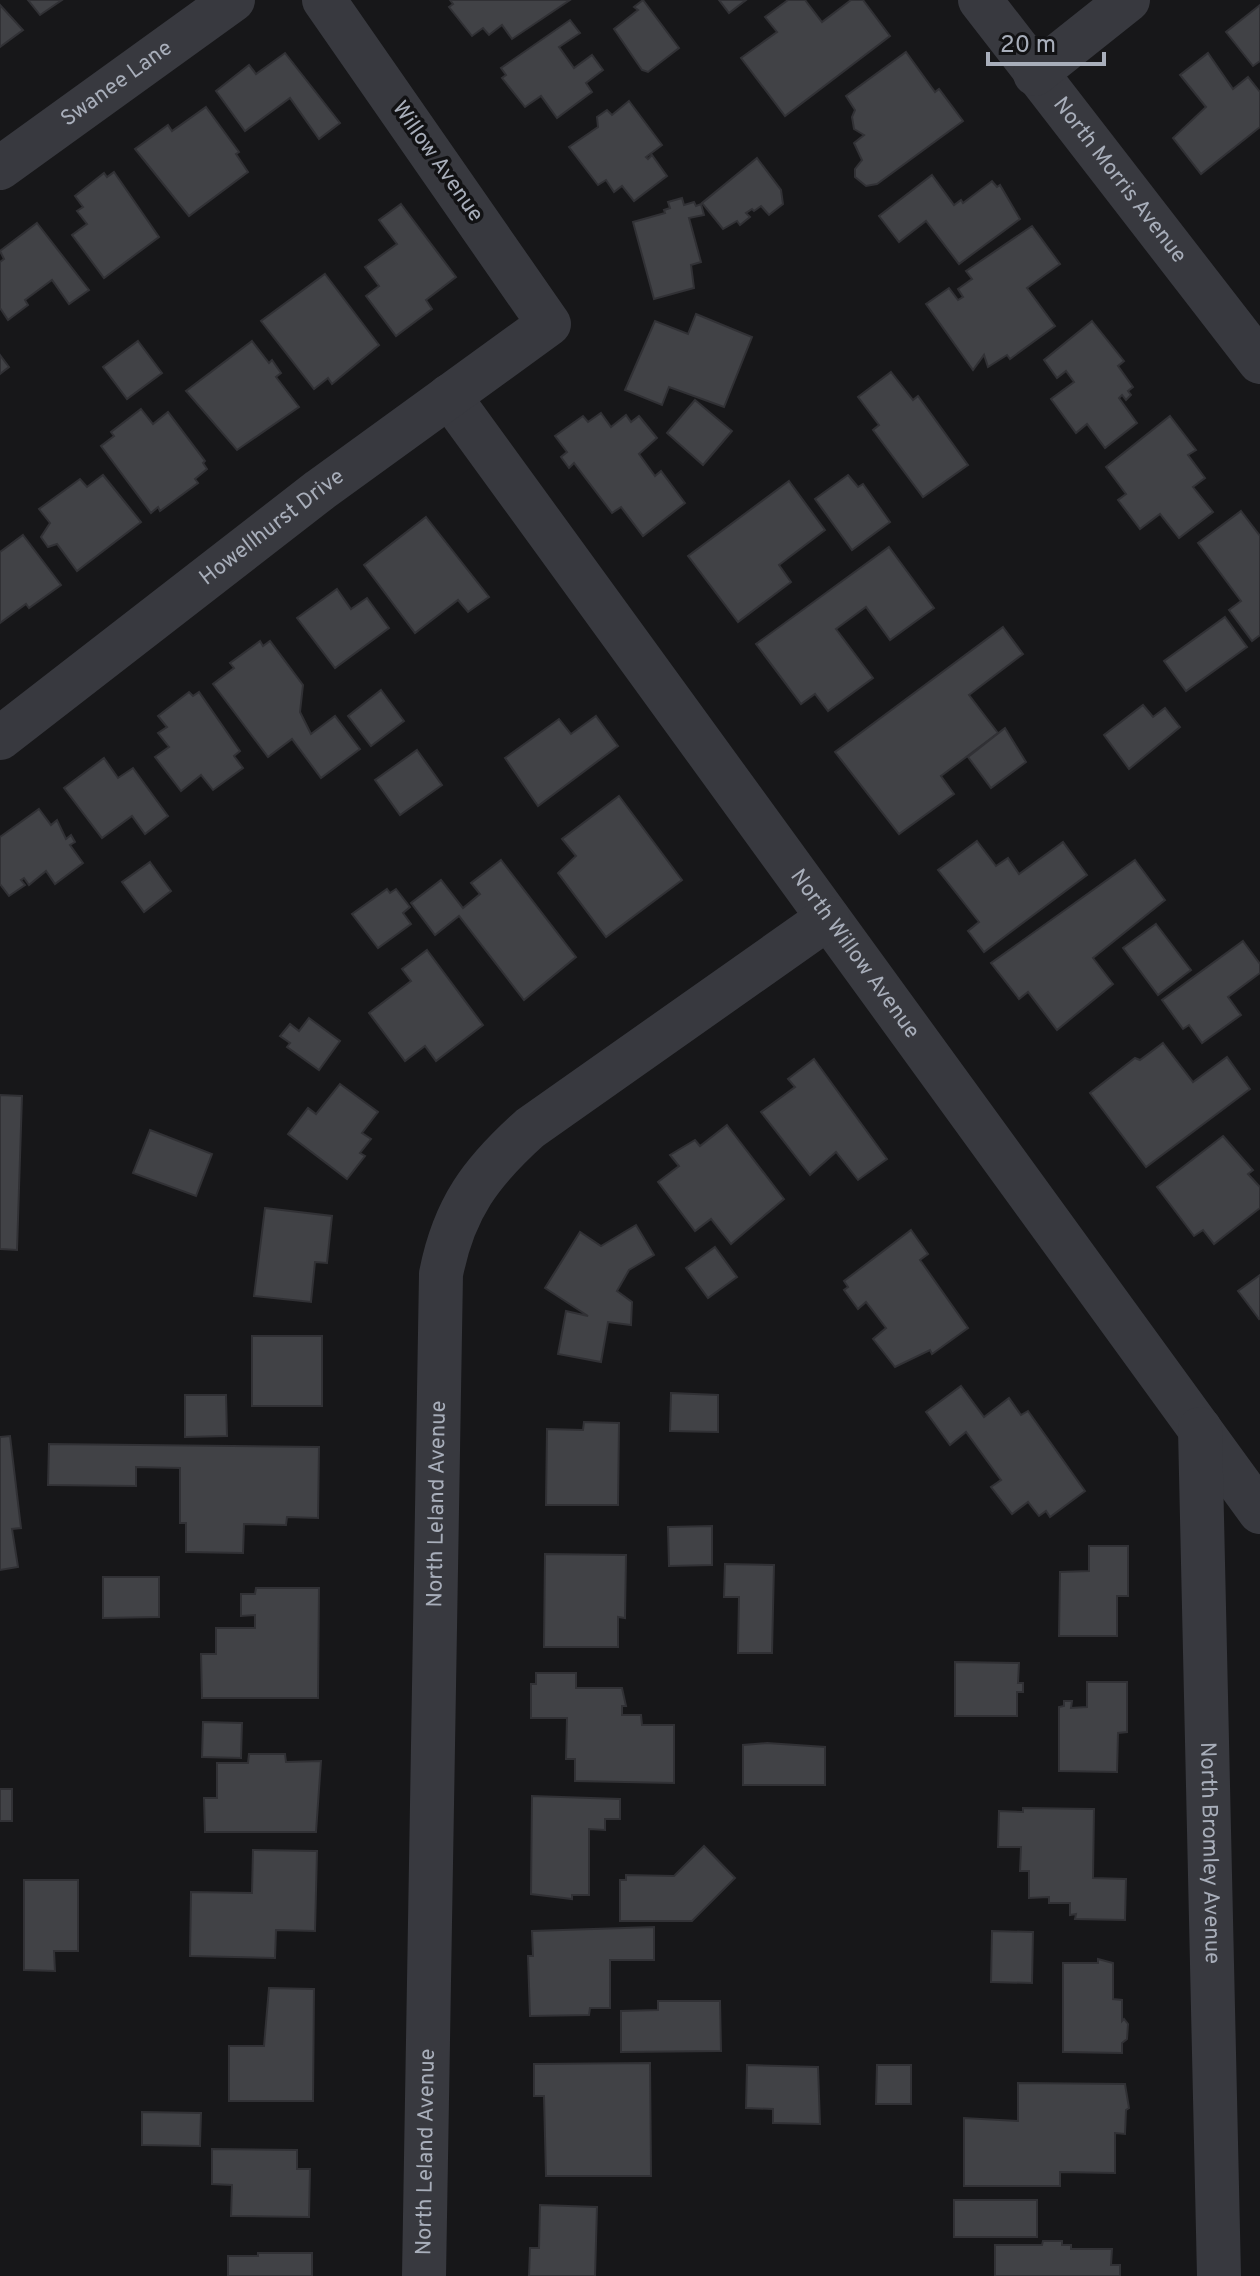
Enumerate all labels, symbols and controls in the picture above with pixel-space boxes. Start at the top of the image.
scale bar [988,16,1104,66]
text: 20 m [1000,31,1056,61]
street label: Swanee Lane [56,35,178,133]
street label: North Morris Avenue [1047,92,1192,269]
street label: Willow Avenue [385,96,489,228]
street label: Howellhurst Drive [194,463,350,592]
street label: North Willow Avenue [784,864,925,1044]
street label: North Leland Avenue [422,1400,452,1608]
street label: North Bromley Avenue [1194,1742,1225,1964]
street label: North Leland Avenue [411,2048,441,2256]

